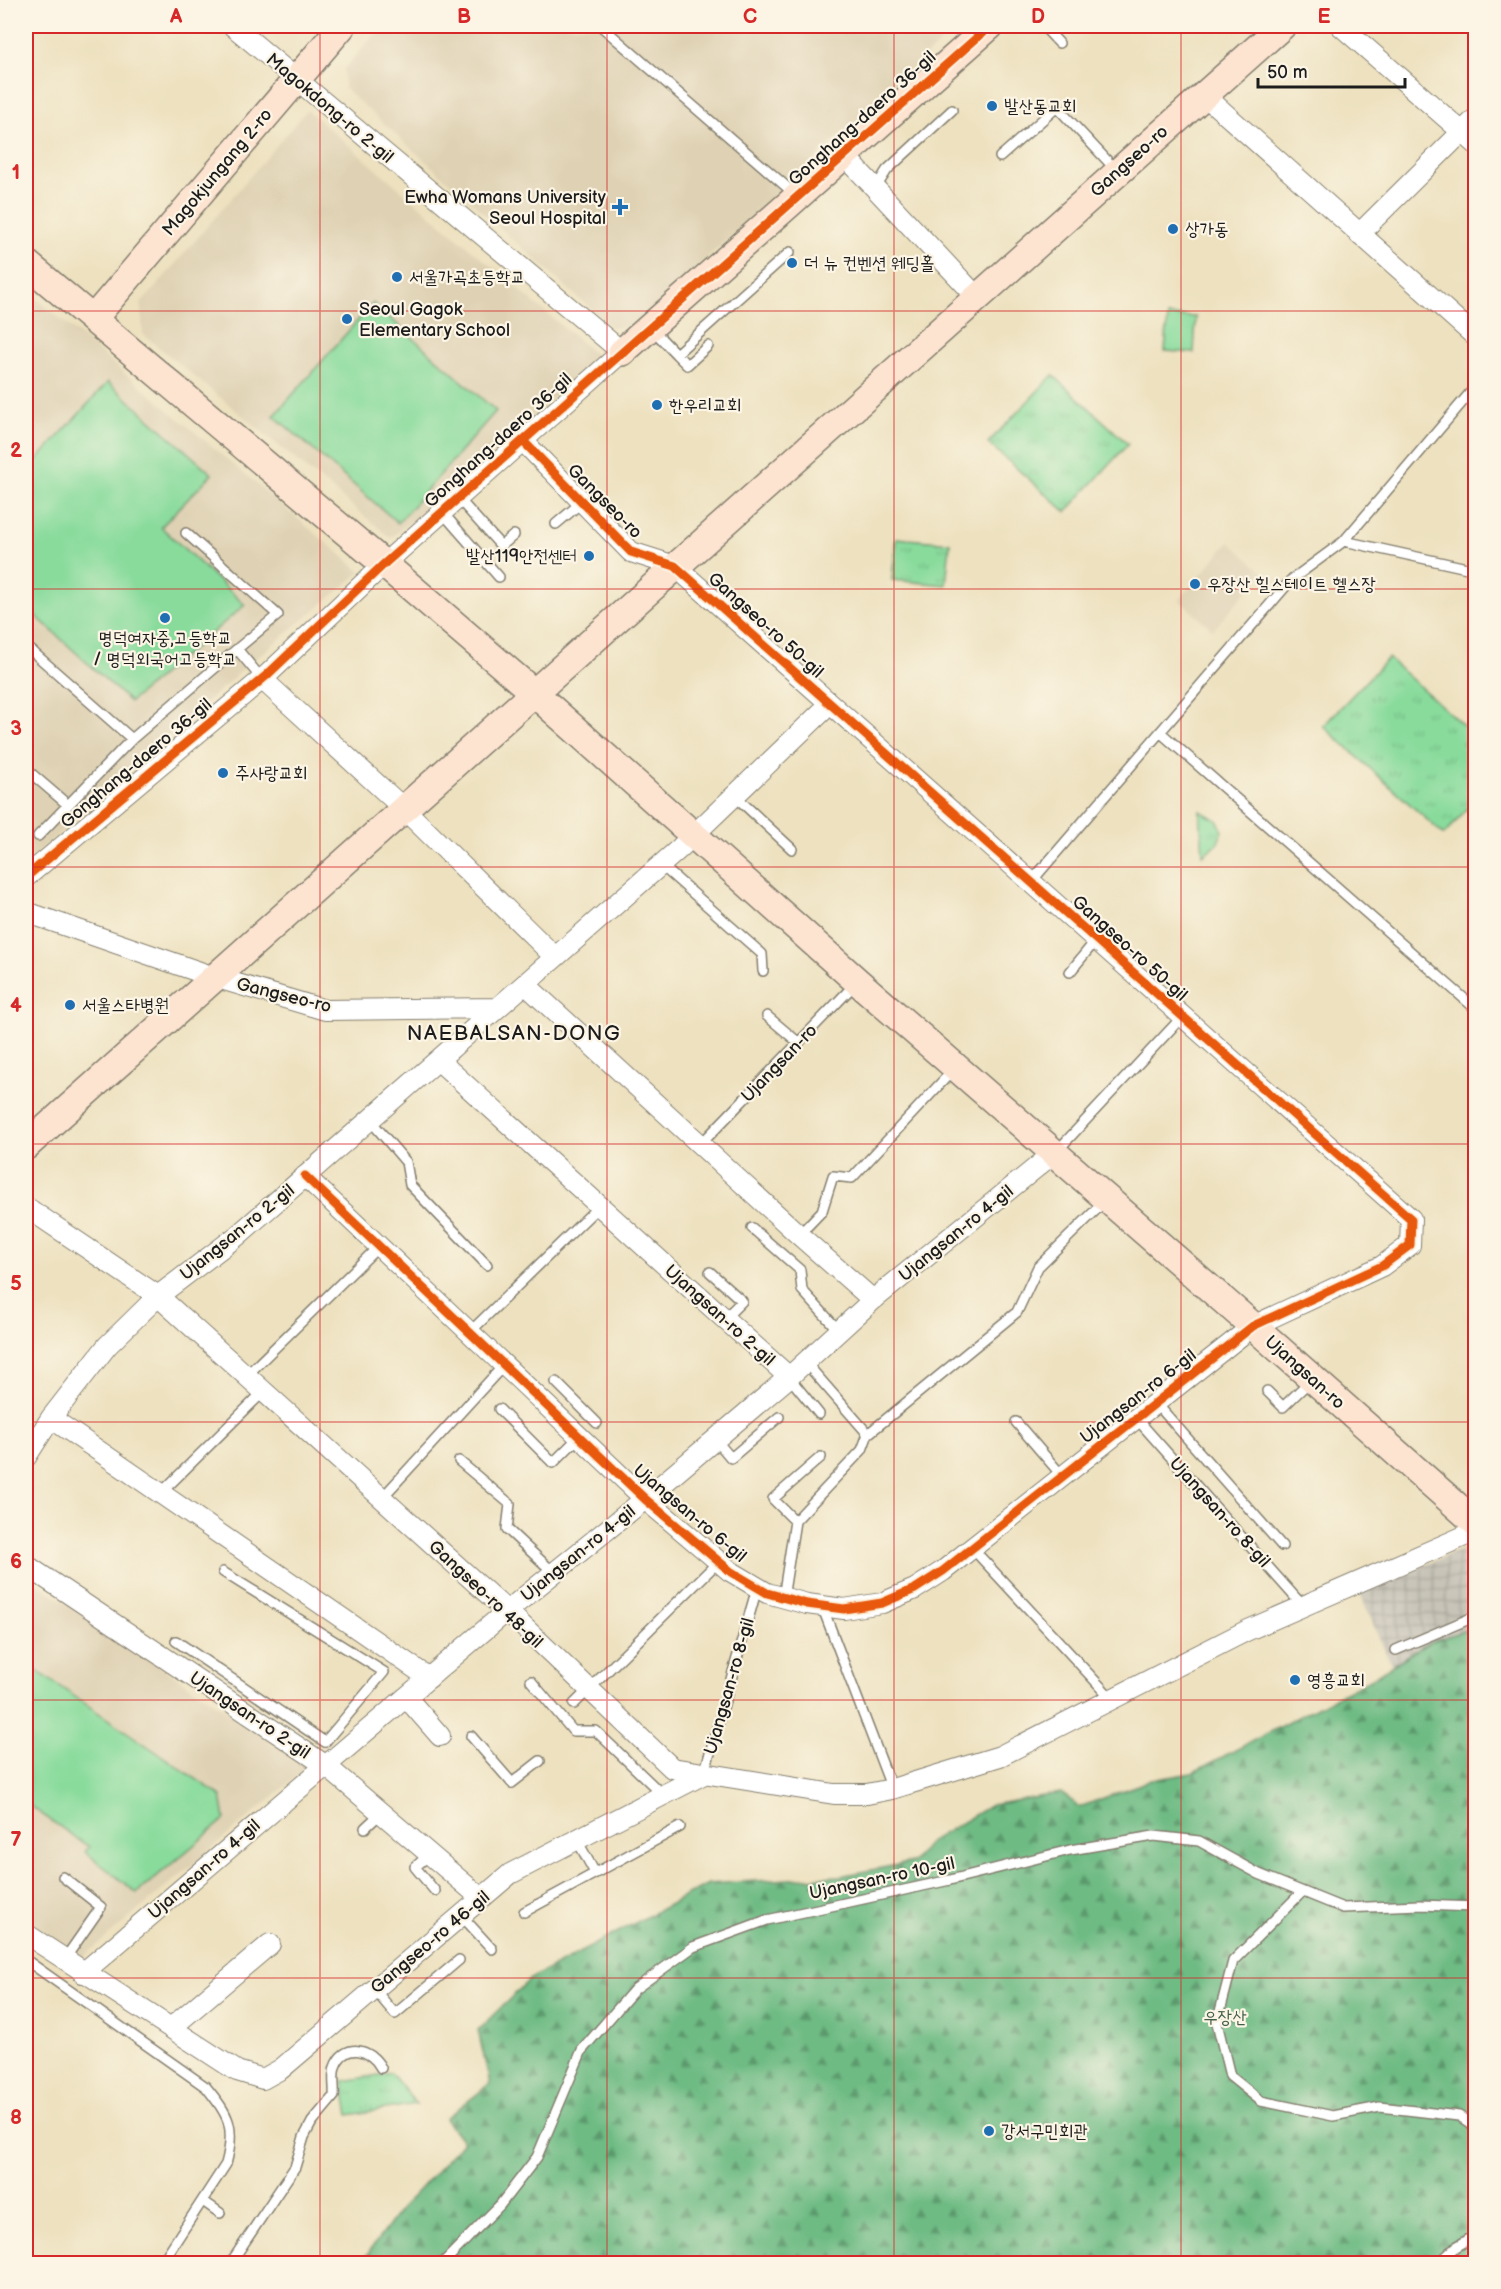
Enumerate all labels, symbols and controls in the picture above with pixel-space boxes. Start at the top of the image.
text: A [169,5,183,29]
text: B [457,5,471,29]
text: C [743,5,757,29]
text: D [1031,5,1045,29]
text: E [1318,5,1331,29]
street label: Gonghang-daero 36-gil [784,47,940,190]
street label: Magokdong-ro 2-gil [262,49,398,168]
scale bar [1258,51,1405,89]
text: 50 m [1267,62,1308,83]
place label: 발산동교회 [1004,96,1076,117]
marker: 발산동교회 [985,99,999,113]
street label: Magokjungang 2-ro [158,104,277,240]
street label: Gangseo-ro [1086,121,1172,202]
text: 1 [12,161,20,185]
place label: Ewha Womans University Seoul Hospital [404,187,607,229]
marker: Ewha Womans University Seoul Hospital [611,198,629,216]
place label: 상가동 [1185,219,1228,240]
marker: 상가동 [1166,222,1180,236]
place label: 더 뉴 컨벤션 웨딩홀 [804,253,934,274]
marker: 더 뉴 컨벤션 웨딩홀 [785,256,799,270]
place label: 서울가곡초등학교 [409,267,525,288]
marker: 서울가곡초등학교 [390,270,404,284]
place label: Seoul Gagok Elementary School [359,299,510,341]
marker: Seoul Gagok Elementary School [340,312,354,326]
street label: Gonghang-daero 36-gil [420,369,576,512]
place label: 한우리교회 [669,395,741,416]
marker: 한우리교회 [650,398,664,412]
text: 2 [10,439,22,463]
street label: Gangseo-ro [563,460,646,543]
place label: 발산119안전센터 [466,546,577,567]
marker: 발산119안전센터 [582,549,596,563]
street label: Gangseo-ro 50-gil [704,568,828,683]
place label: 우장산 힐스테이트 헬스장 [1207,574,1376,595]
marker: 우장산 힐스테이트 헬스장 [1188,577,1202,591]
marker: 명덕여자중,고등학교 / 명덕외국어고등학교 [158,611,172,625]
place label: 명덕여자중,고등학교 / 명덕외국어고등학교 [93,628,237,670]
street label: Gonghang-daero 36-gil [56,694,216,833]
text: 3 [10,717,22,741]
place label: 주사랑교회 [235,763,307,784]
marker: 주사랑교회 [216,766,230,780]
street label: Gangseo-ro 50-gil [1068,891,1192,1006]
street label: Gangseo-ro [234,974,333,1017]
text: 4 [10,994,22,1018]
place label: 서울스타병원 [82,995,169,1016]
marker: 서울스타병원 [63,998,77,1012]
street label: Ujangsan-ro [737,1020,822,1107]
district label: NAEBALSAN-DONG [407,1021,621,1046]
street label: Ujangsan-ro 2-gil [176,1180,299,1285]
street label: Ujangsan-ro 4-gil [895,1181,1018,1286]
street label: Ujangsan-ro 2-gil [660,1260,779,1370]
text: 5 [10,1272,22,1296]
street label: Ujangsan-ro [1260,1331,1349,1414]
street label: Ujangsan-ro 6-gil [1076,1345,1201,1448]
street label: Ujangsan-ro 8-gil [1165,1453,1275,1572]
street label: Ujangsan-ro 6-gil [629,1460,751,1567]
street label: Ujangsan-ro 4-gil [517,1501,640,1606]
street label: Gangseo-ro 48-gil [424,1536,547,1653]
text: 6 [10,1550,22,1574]
street label: Ujangsan-ro 8-gil [700,1615,759,1757]
street label: Ujangsan-ro 2-gil [185,1667,314,1764]
place label: 영흥교회 [1307,1670,1365,1691]
marker: 영흥교회 [1288,1673,1302,1687]
street label: Ujangsan-ro 4-gil [144,1815,265,1924]
text: 7 [10,1828,22,1852]
street label: Ujangsan-ro 10-gil [808,1853,957,1904]
street label: Gangseo-ro 46-gil [366,1886,494,1998]
park label: 우장산 [1203,2007,1247,2028]
text: 8 [10,2106,22,2130]
place label: 강서구민회관 [1001,2121,1088,2142]
marker: 강서구민회관 [982,2124,996,2138]

